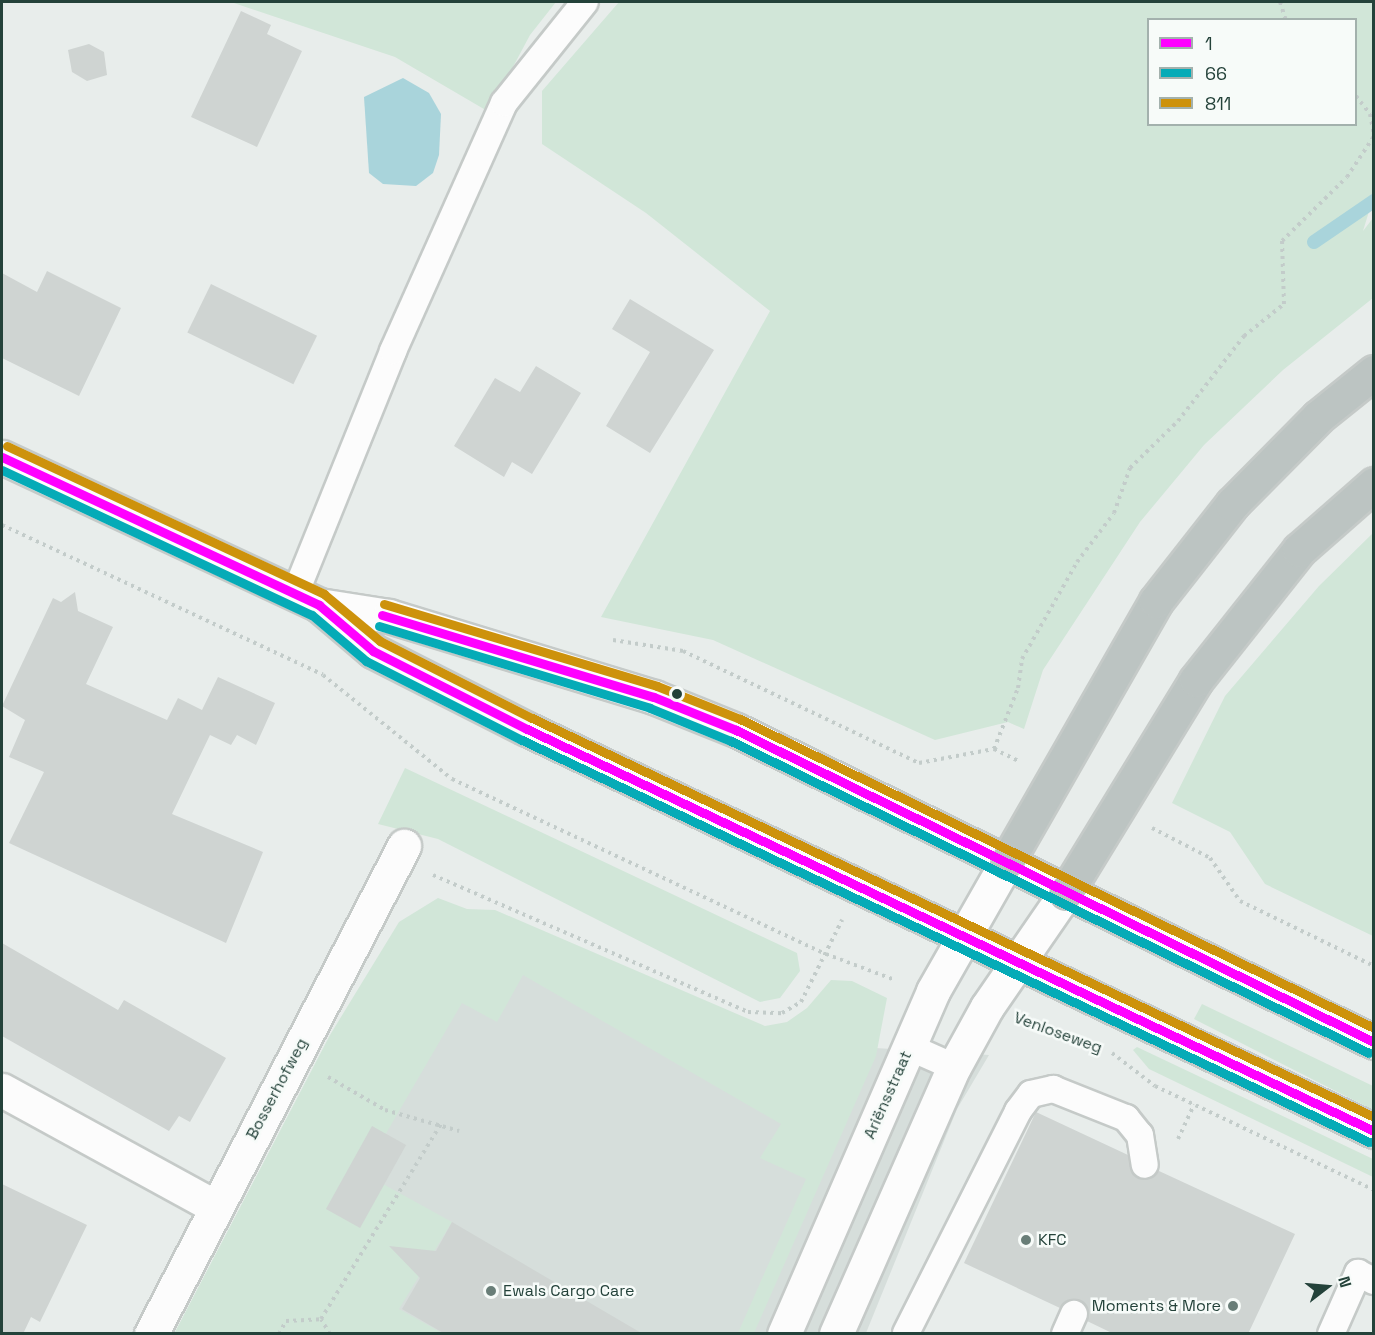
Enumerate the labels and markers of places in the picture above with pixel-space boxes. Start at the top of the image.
unlabelled marker [671,688,683,700]
place label: KFC [1038,1230,1067,1250]
marker: KFC [1019,1233,1033,1247]
place label: Ewals Cargo Care [503,1281,635,1301]
marker: Ewals Cargo Care [484,1284,498,1298]
place label: Moments & More [1092,1296,1221,1316]
marker: Moments & More [1226,1299,1240,1313]

